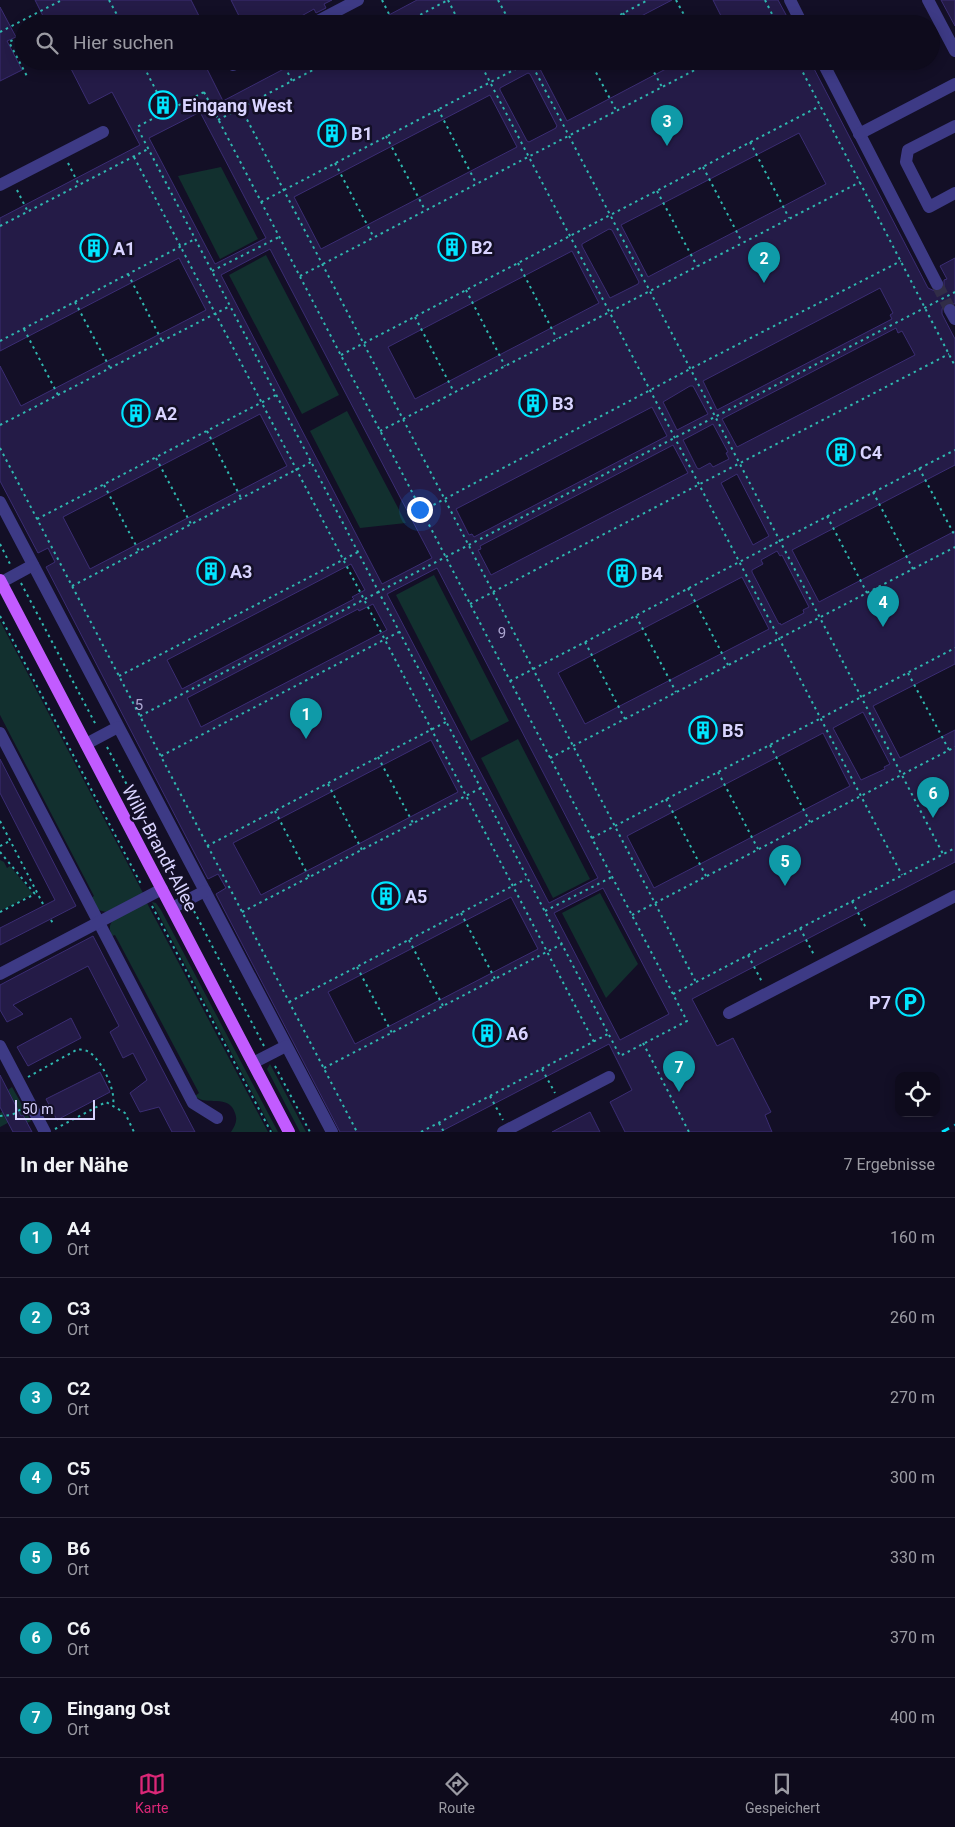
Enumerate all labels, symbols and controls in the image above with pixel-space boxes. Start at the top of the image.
search box [15,15,940,70]
icon: search [33,29,61,57]
text: Hier suchen [73,31,174,54]
building icon: Eingang West [148,90,178,120]
place label: Eingang West [182,95,292,116]
pin: 3 [651,105,683,146]
building icon: B1 [317,118,347,148]
place label: B1 [351,123,373,144]
building icon: B2 [437,232,467,262]
building icon: A1 [79,233,109,263]
place label: B2 [471,237,493,258]
place label: A1 [113,238,135,259]
pin: 2 [748,242,780,283]
building icon: B3 [518,388,548,418]
place label: B3 [552,393,574,414]
building icon: A2 [121,398,151,428]
place label: A2 [155,403,177,424]
building icon: C4 [826,437,856,467]
place label: C4 [860,442,882,463]
your location [407,497,433,523]
building icon: A3 [196,556,226,586]
building icon: B4 [607,558,637,588]
place label: A3 [230,561,252,582]
place label: B4 [641,563,663,584]
pin: 4 [867,586,899,627]
house number: 9 [498,624,506,642]
house number: 5 [135,696,143,714]
pin: 1 [290,698,322,739]
building icon: B5 [688,715,718,745]
place label: B5 [722,720,744,741]
pin: 6 [917,777,949,818]
street label: Willy-Brandt-Allee [118,781,202,915]
pin: 5 [769,845,801,886]
building icon: A5 [371,881,401,911]
place label: A5 [405,886,427,907]
parking icon: P7 [895,987,925,1017]
place label: P7 [869,992,891,1013]
building icon: A6 [472,1018,502,1048]
place label: A6 [506,1023,528,1044]
pin: 7 [663,1051,695,1092]
map controls [895,1072,940,1117]
button: locate [895,1072,940,1117]
scale bar [15,1097,95,1120]
text: 50 m [22,1101,54,1117]
text: In der Nähe [20,1153,128,1177]
text: 7 Ergebnisse [843,1155,935,1174]
text: A4 [67,1217,91,1240]
text: 1 [31,1228,41,1247]
text: 160 m [890,1228,935,1247]
text: Ort [67,1240,89,1259]
text: C3 [67,1297,90,1320]
text: 2 [31,1308,41,1327]
text: 260 m [890,1308,935,1327]
text: Ort [67,1320,89,1339]
text: C2 [67,1377,90,1400]
text: 3 [31,1388,41,1407]
text: 270 m [890,1388,935,1407]
text: Ort [67,1400,89,1419]
text: C5 [67,1457,90,1480]
text: 4 [31,1468,41,1487]
text: 300 m [890,1468,935,1487]
text: Ort [67,1480,89,1499]
text: B6 [67,1537,90,1560]
text: 5 [31,1548,41,1567]
text: 330 m [890,1548,935,1567]
text: Ort [67,1560,89,1579]
text: C6 [67,1617,90,1640]
text: 6 [31,1628,41,1647]
text: 370 m [890,1628,935,1647]
text: Ort [67,1640,89,1659]
text: Eingang Ost [67,1697,170,1720]
text: 7 [31,1708,41,1727]
text: 400 m [890,1708,935,1727]
text: Ort [67,1720,89,1739]
tab: Karte [135,1770,169,1816]
tab: Route [439,1770,475,1816]
tab: Gespeichert [745,1770,820,1816]

